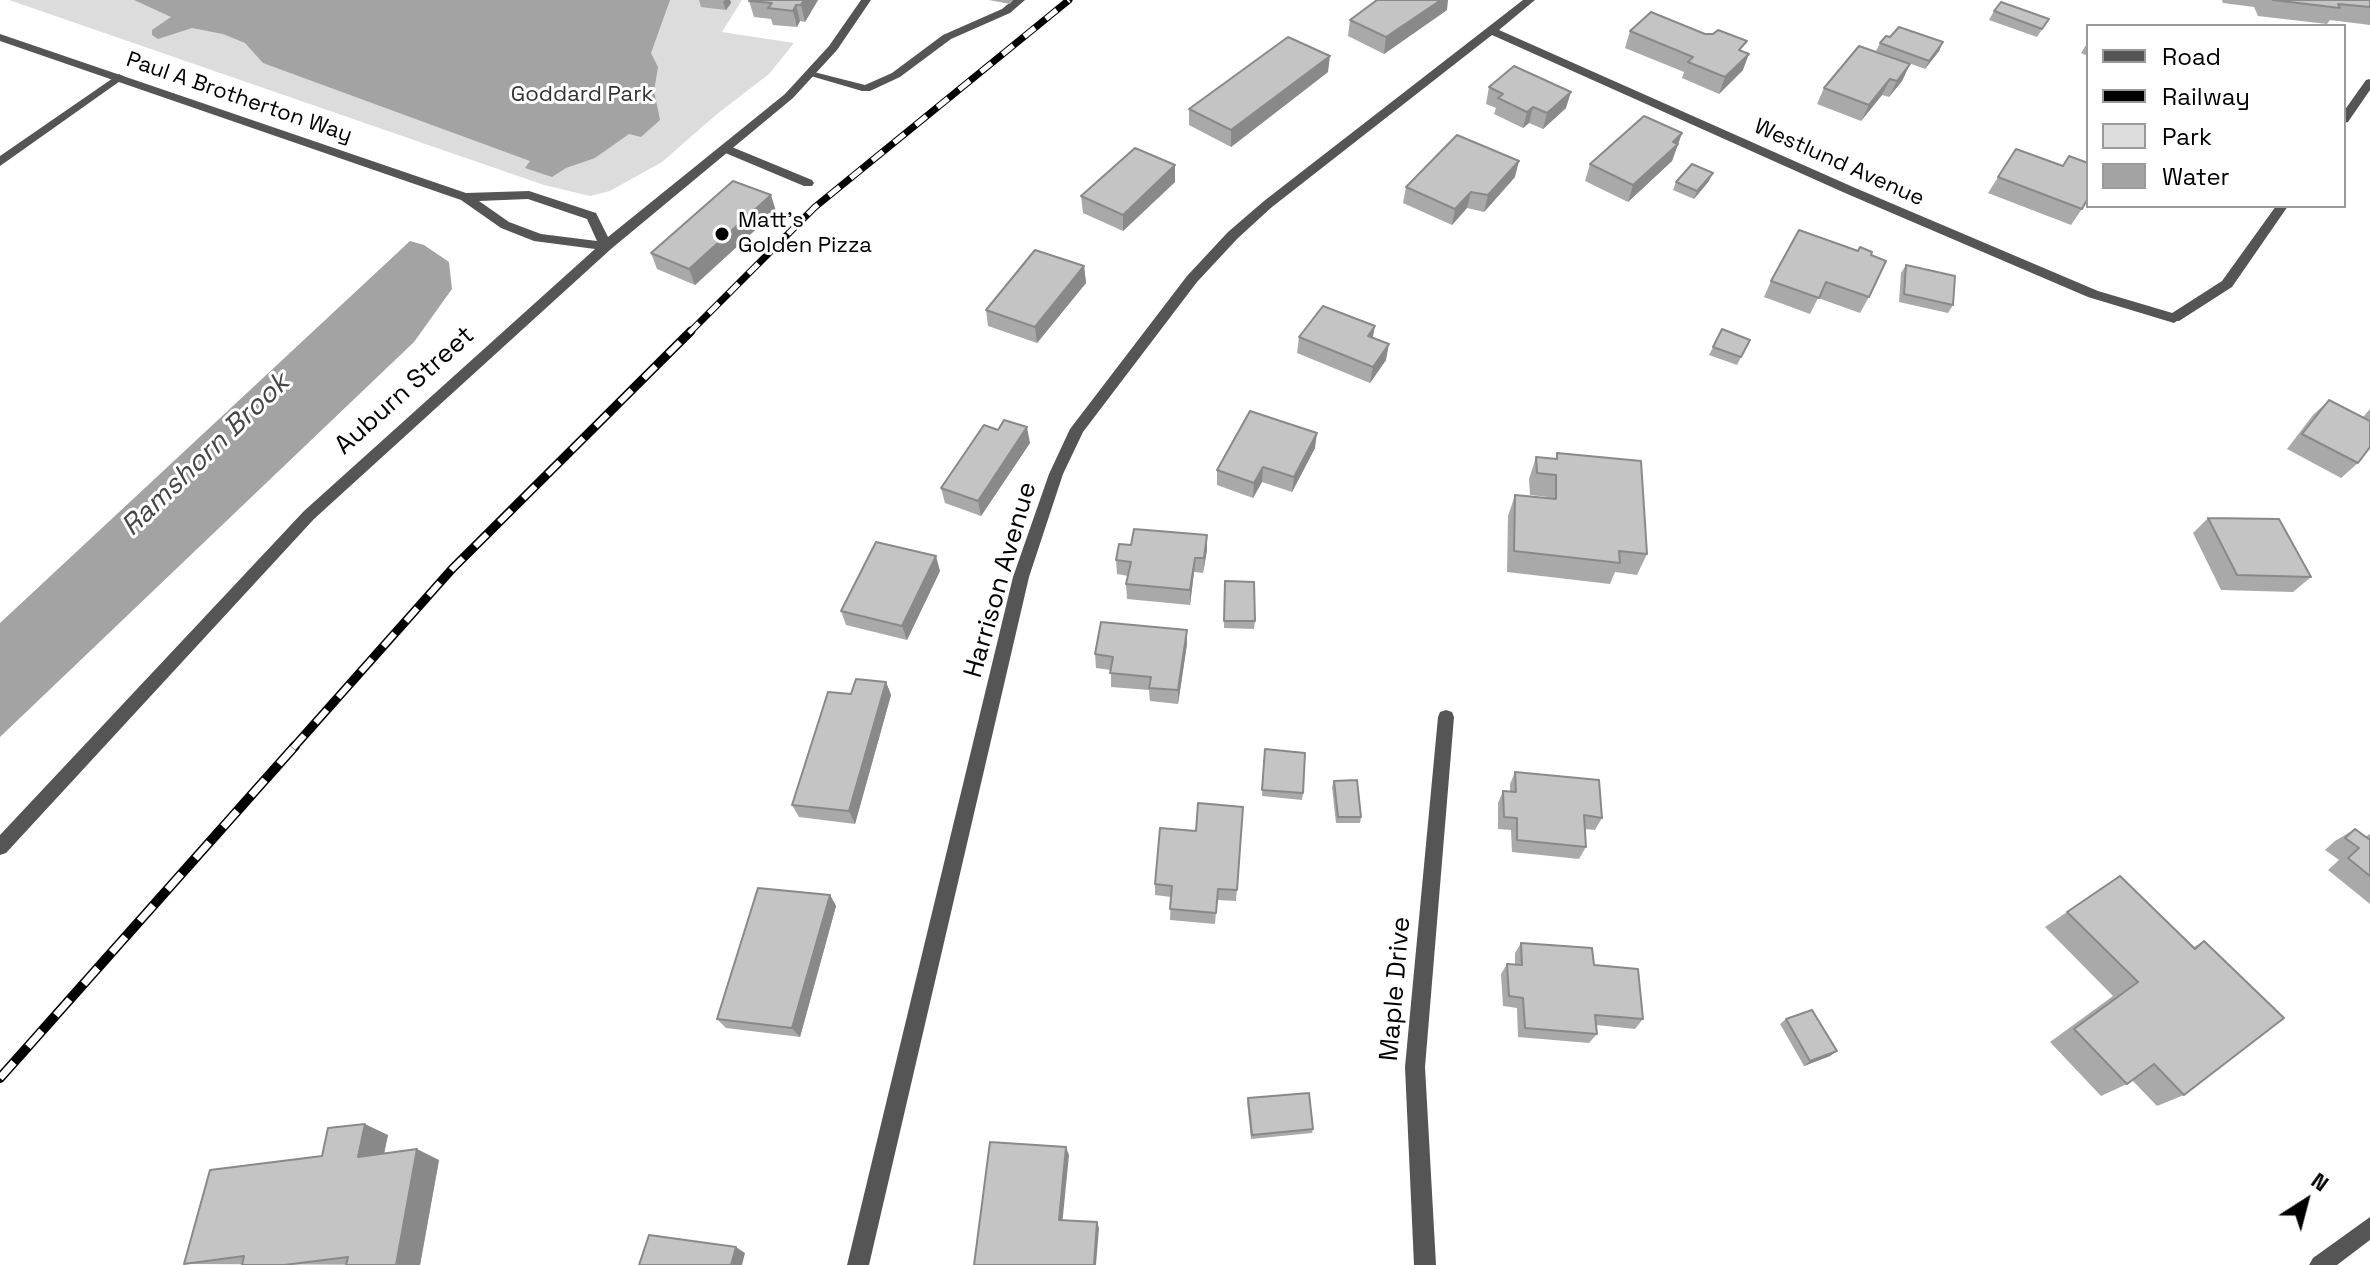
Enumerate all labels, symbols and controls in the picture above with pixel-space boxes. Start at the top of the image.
legend [2086,24,2346,208]
text: Road [2162,41,2221,72]
street label: Paul A Brotherton Way [123,47,355,149]
text: Railway [2162,81,2250,112]
park label: Goddard Park [511,82,653,108]
street label: Westlund Avenue [1750,114,1928,212]
text: Park [2162,121,2212,152]
text: Water [2162,161,2230,192]
place label: Matt's Golden Pizza [738,208,872,260]
marker: Matt's Golden Pizza [713,225,731,243]
street label: Auburn Street [329,320,481,462]
water label: Ramshorn Brook [115,366,297,544]
street label: Harrison Avenue [958,479,1044,681]
street label: Maple Drive [1374,915,1418,1063]
north arrow [2266,1161,2346,1241]
text: N [2306,1166,2334,1197]

